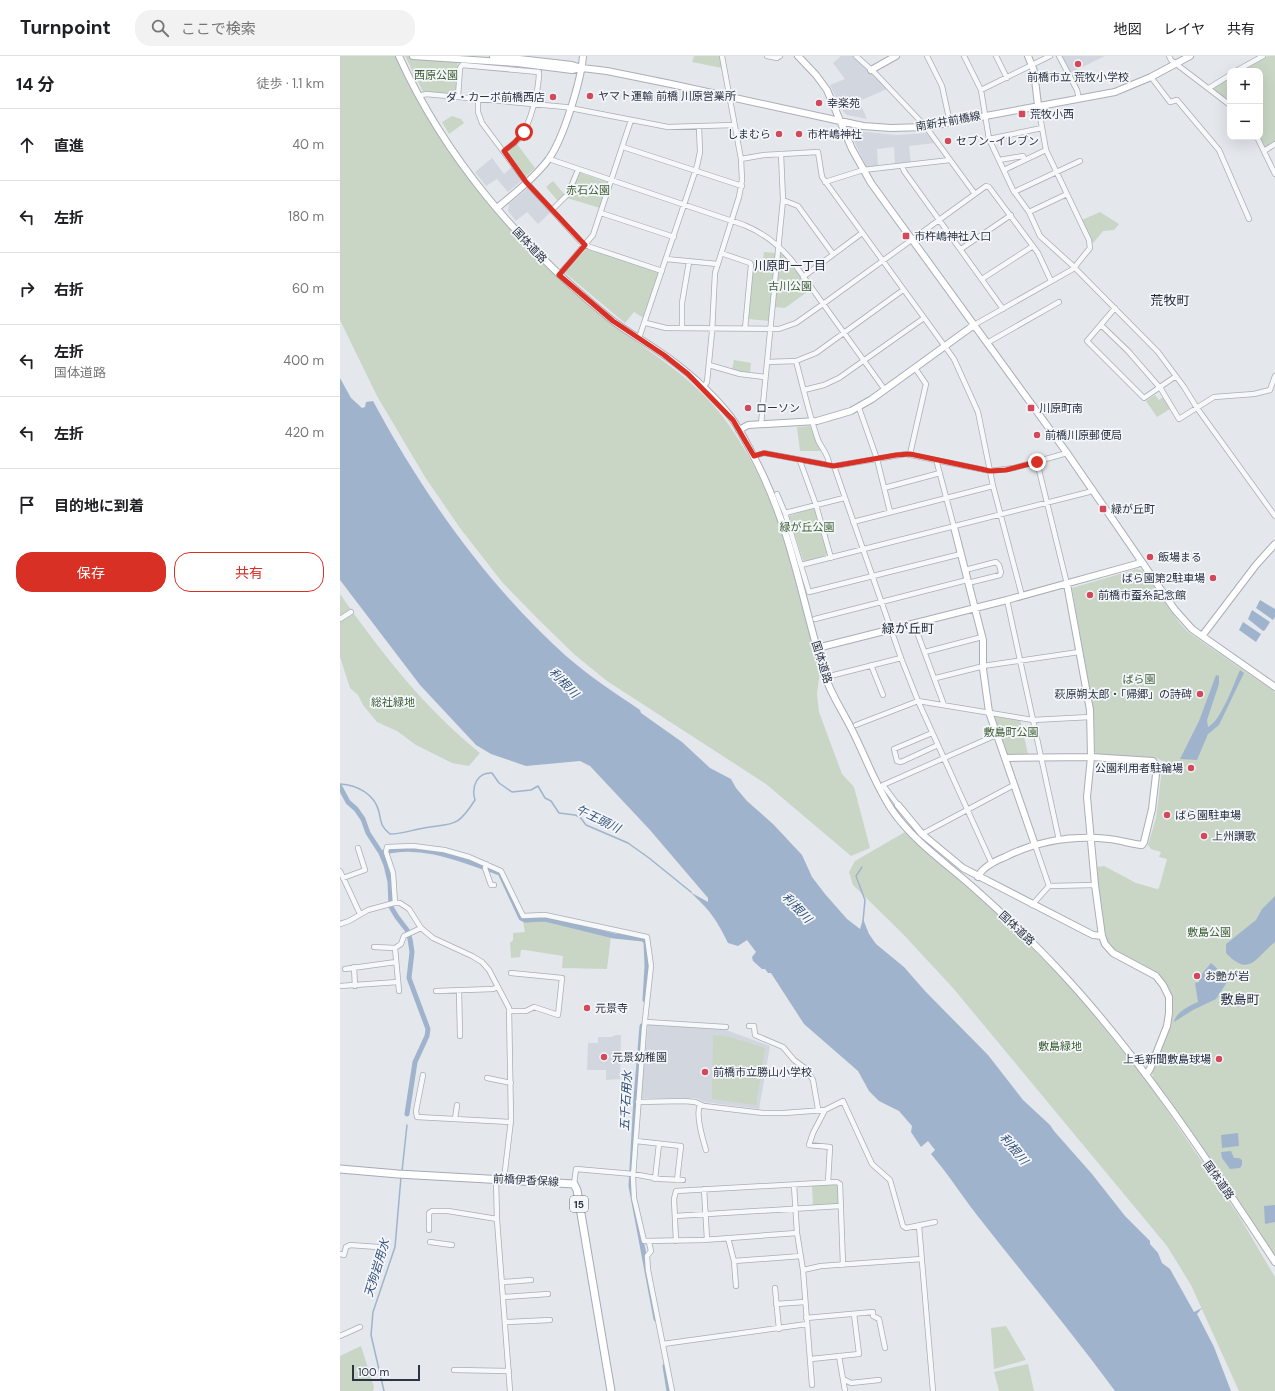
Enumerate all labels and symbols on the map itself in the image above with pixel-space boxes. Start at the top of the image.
marker: 前橋市立 荒牧小学校 [1073,59,1083,69]
park label: 西原公園 [414,68,458,82]
place label: 前橋市立 荒牧小学校 [1027,70,1129,84]
place label: ヤマト運輸 前橋 川原営業所 [598,89,737,103]
place label: ダ・カーポ前橋西店 [446,90,545,104]
marker: ヤマト運輸 前橋 川原営業所 [585,91,595,101]
marker: ダ・カーポ前橋西店 [548,92,558,102]
place label: 幸楽苑 [827,96,860,110]
marker: 幸楽苑 [814,98,824,108]
place label: 荒牧小西 [1030,107,1074,121]
street label: 南新井前橋線 [914,108,982,134]
marker: 荒牧小西 [1017,109,1027,119]
route start [515,123,533,141]
place label: しまむら [727,127,771,141]
place label: 市杵嶋神社 [807,127,862,141]
marker: しまむら [774,129,784,139]
marker: 市杵嶋神社 [794,129,804,139]
place label: セブン-イレブン [956,134,1039,148]
marker: セブン-イレブン [943,136,953,146]
park label: 赤石公園 [566,183,610,197]
street label: 国体道路 [510,224,550,266]
place label: 市杵嶋神社入口 [914,229,991,243]
marker: 市杵嶋神社入口 [901,231,911,241]
district label: 川原町一丁目 [754,258,826,274]
park label: 古川公園 [768,279,812,293]
district label: 荒牧町 [1150,292,1190,309]
place label: ローソン [756,401,800,415]
place label: 川原町南 [1039,401,1083,415]
marker: ローソン [743,403,753,413]
marker: 川原町南 [1026,403,1036,413]
place label: 前橋川原郵便局 [1045,428,1122,442]
marker: 前橋川原郵便局 [1032,430,1042,440]
route end [1028,453,1046,471]
place label: 緑が丘町 [1111,502,1155,516]
marker: 緑が丘町 [1098,504,1108,514]
park label: 緑が丘公園 [780,520,835,534]
place label: 飯場まる [1158,550,1202,564]
marker: 飯場まる [1145,552,1155,562]
place label: ばら園第2駐車場 [1122,571,1205,585]
marker: ばら園第2駐車場 [1208,573,1218,583]
place label: 前橋市蚕糸記念館 [1098,588,1186,602]
marker: 前橋市蚕糸記念館 [1085,590,1095,600]
district label: 緑が丘町 [882,620,934,637]
street label: 国体道路 [809,639,835,685]
water label: 利根川 [546,664,584,703]
park label: ばら園 [1123,672,1156,686]
place label: 萩原朔太郎・「帰郷」の詩碑 [1055,687,1192,701]
marker: 萩原朔太郎・「帰郷」の詩碑 [1195,689,1205,699]
park label: 総社緑地 [371,695,415,709]
park label: 敷島町公園 [984,725,1039,739]
place label: 公園利用者駐輪場 [1095,761,1183,775]
marker: 公園利用者駐輪場 [1186,763,1196,773]
water label: 午王頭川 [573,801,625,838]
place label: ばら園駐車場 [1175,808,1241,822]
marker: ばら園駐車場 [1162,810,1172,820]
place label: 上州讃歌 [1212,829,1256,843]
marker: 上州讃歌 [1199,831,1209,841]
water label: 利根川 [779,889,817,928]
street label: 国体道路 [996,908,1038,948]
park label: 敷島公園 [1187,925,1231,939]
place label: お艶が岩 [1205,969,1249,983]
marker: お艶が岩 [1192,971,1202,981]
district label: 敷島町 [1220,991,1260,1008]
place label: 元景寺 [595,1001,628,1015]
marker: 元景寺 [582,1003,592,1013]
park label: 敷島緑地 [1038,1039,1082,1053]
place label: 元景幼稚園 [612,1050,667,1064]
marker: 元景幼稚園 [599,1052,609,1062]
place label: 上毛新聞敷島球場 [1123,1052,1211,1066]
marker: 上毛新聞敷島球場 [1214,1054,1224,1064]
place label: 前橋市立勝山小学校 [713,1065,812,1079]
marker: 前橋市立勝山小学校 [700,1067,710,1077]
water label: 五千石用水 [616,1069,636,1131]
water label: 利根川 [996,1130,1033,1169]
street label: 国体道路 [1201,1158,1237,1202]
street label: 前橋伊香保線 [493,1171,559,1189]
road number: 15 [570,1196,588,1212]
water label: 天狗岩用水 [361,1235,394,1299]
scale bar [352,1363,420,1382]

